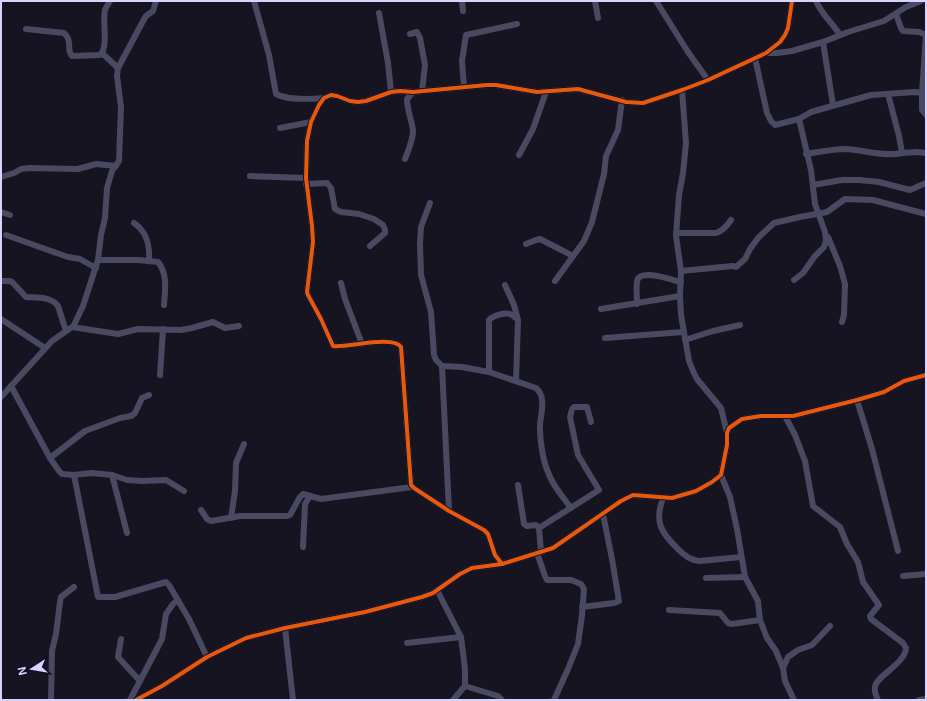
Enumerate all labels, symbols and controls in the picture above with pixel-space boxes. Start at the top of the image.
north arrow [12,649,52,689]
text: N [14,666,30,677]

